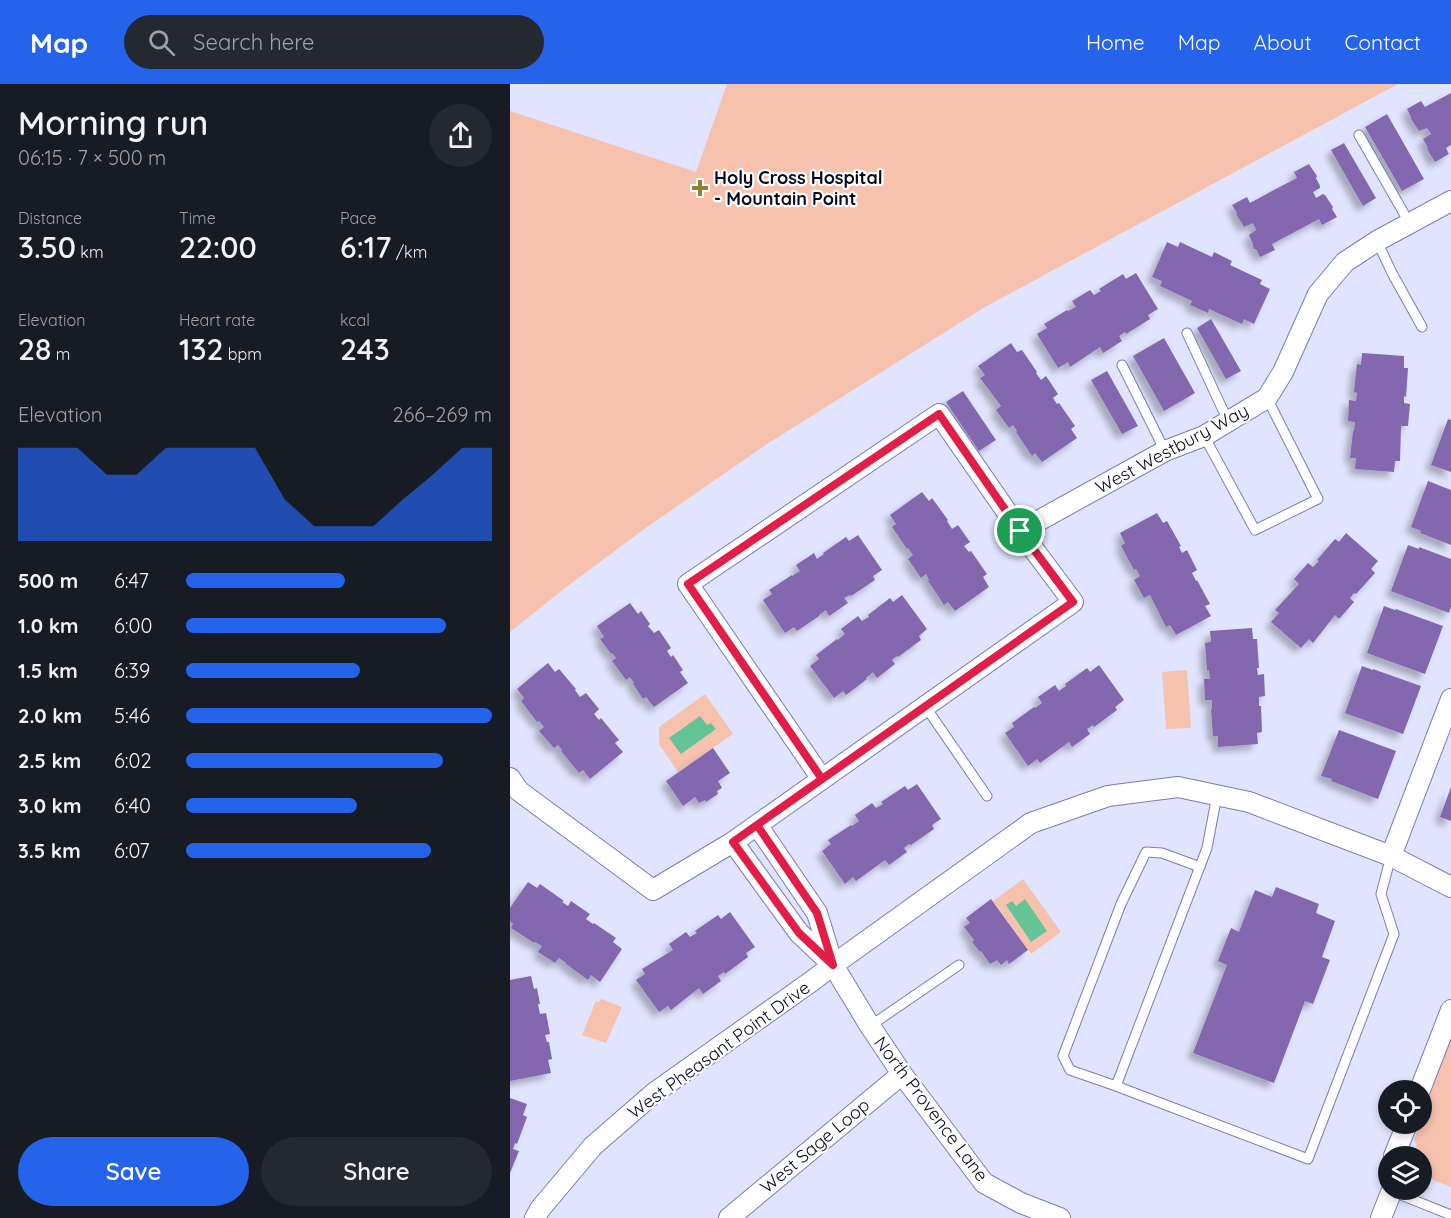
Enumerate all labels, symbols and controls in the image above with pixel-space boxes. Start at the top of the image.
search box [124,15,544,69]
text: Map [30,25,88,60]
icon: search [145,26,178,59]
text: Search here [193,28,315,56]
text: Home [1086,29,1145,55]
text: Map [1178,29,1221,55]
text: About [1254,29,1312,55]
text: Contact [1345,29,1421,55]
text: Morning run [18,102,208,143]
button: share [429,104,492,167]
text: 06:15 · 7 × 500 m [18,145,166,170]
place label: Holy Cross Hospital - Mountain Point [714,166,883,210]
marker: Holy Cross Hospital - Mountain Point [691,179,709,197]
text: Distance [18,208,82,228]
text: Time [179,208,216,228]
text: Pace [340,208,376,228]
text: 3.50 [18,228,76,266]
text: 22:00 [179,228,257,266]
text: 6:17 [340,228,391,266]
text: km [76,242,104,262]
text: /km [391,242,427,262]
text: Elevation [18,310,85,330]
text: Heart rate [179,310,255,330]
text: kcal [340,310,370,330]
text: 28 [18,330,51,368]
text: 132 [179,330,223,368]
text: 243 [340,330,390,368]
text: m [51,344,70,364]
text: bpm [223,344,262,364]
street label: West Westbury Way [1091,398,1252,499]
text: Elevation [18,402,102,427]
text: 266–269 m [393,402,492,427]
pin [994,505,1045,556]
icon: arrive [1003,514,1036,547]
text: 500 m [18,568,78,593]
text: 6:47 [114,568,149,593]
text: 1.0 km [18,613,78,638]
text: 6:00 [114,613,152,638]
text: 1.5 km [18,658,78,683]
text: 6:39 [114,658,150,683]
text: 2.0 km [18,703,82,728]
text: 5:46 [114,703,150,728]
text: 2.5 km [18,748,81,773]
text: 6:02 [114,748,151,773]
text: 3.0 km [18,793,81,818]
text: 6:40 [114,793,151,818]
text: 3.5 km [18,838,81,863]
text: 6:07 [114,838,150,863]
street label: West Pheasant Point Drive [623,976,814,1123]
street label: North Provence Lane [869,1032,993,1186]
map controls [1378,1080,1432,1200]
button: locate [1378,1080,1432,1134]
street label: West Sage Loop [755,1093,874,1198]
button: Save [18,1137,249,1206]
button: Share [261,1137,492,1206]
button: layers [1378,1146,1432,1200]

